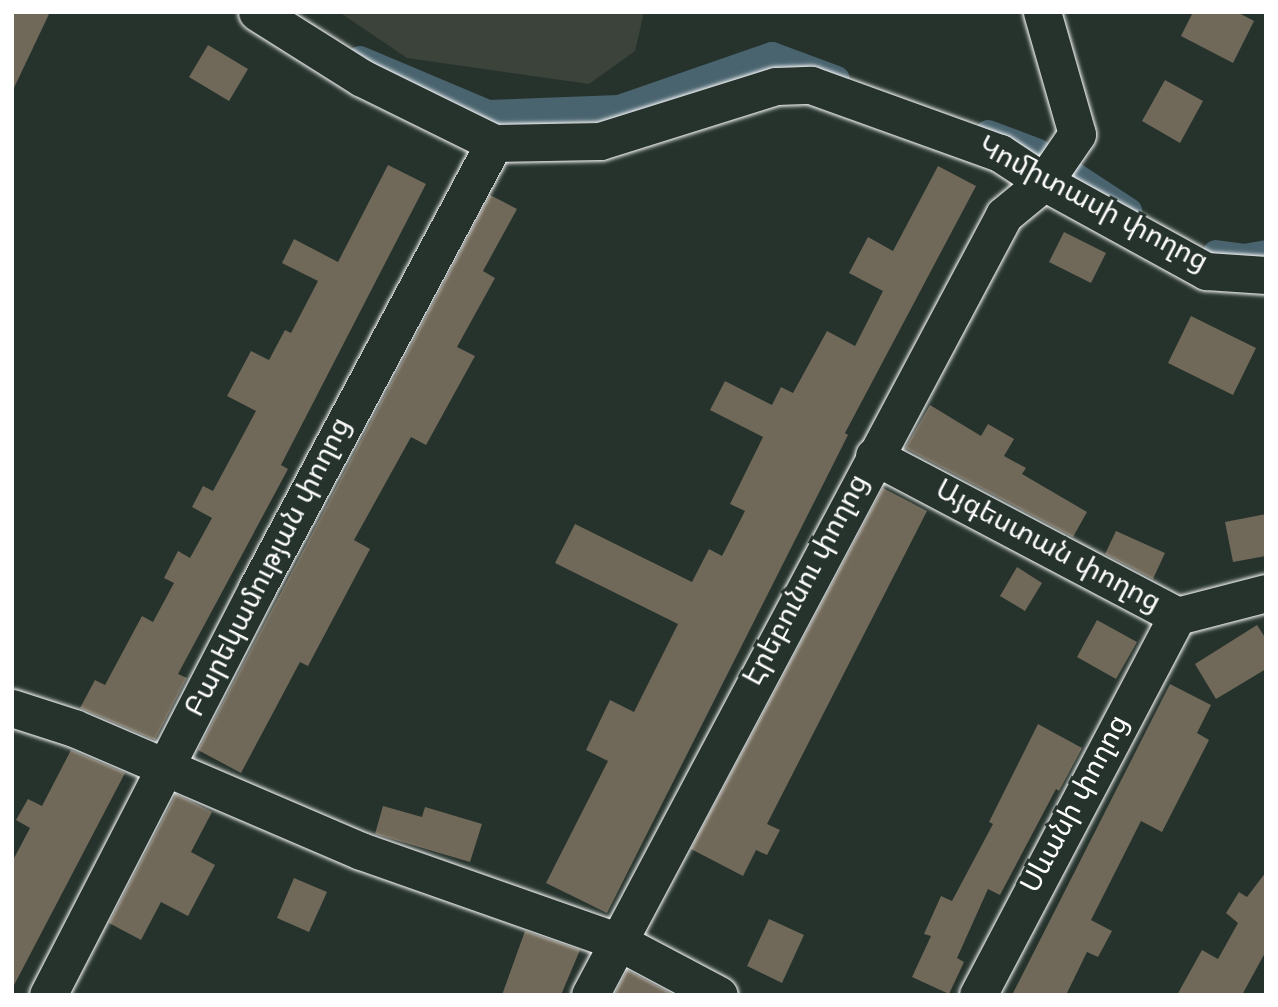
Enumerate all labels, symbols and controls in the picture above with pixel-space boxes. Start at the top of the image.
street label: Կոմիտասի փողոց [971,131,1213,281]
street label: Բարեկամության փողոց [180,413,360,723]
street label: Էրեբունու փողոց [738,470,878,692]
street label: Այգեստան փողոց [929,474,1165,622]
street label: Սևանի փողոց [1016,710,1138,900]

